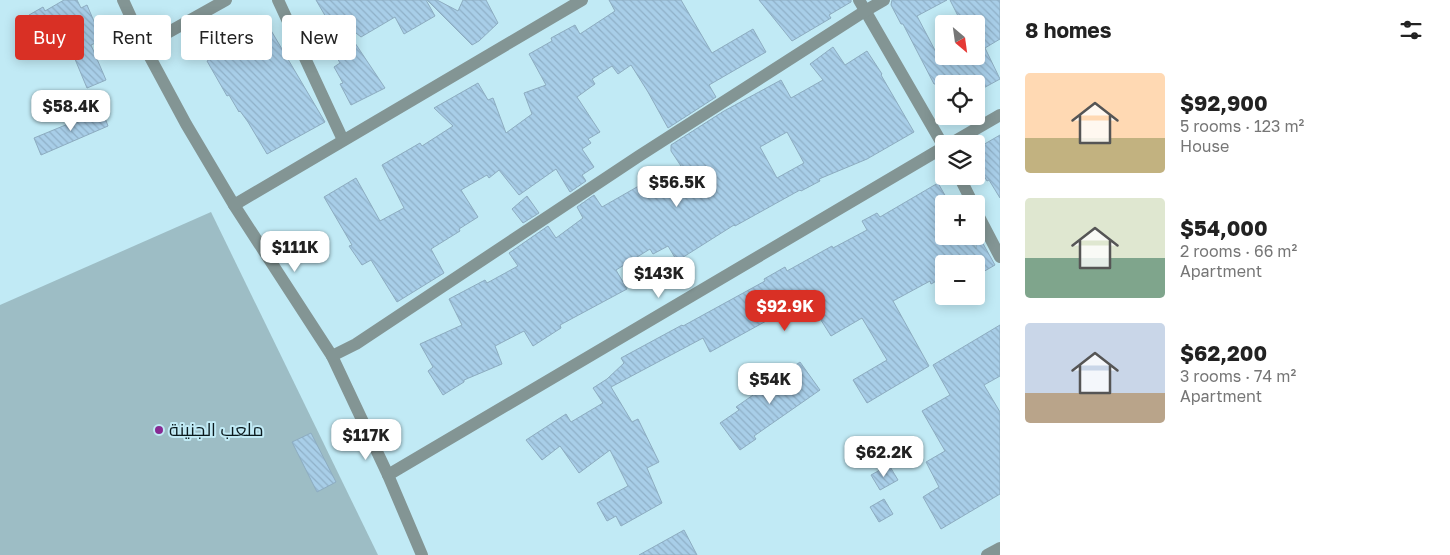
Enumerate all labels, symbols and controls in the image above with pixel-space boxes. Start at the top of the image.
chip: Buy [15,15,84,60]
chip: Rent [94,15,171,60]
chip: Filters [181,15,272,60]
chip: New [282,15,356,60]
north arrow [935,15,985,65]
map controls [935,15,985,305]
icon: filters [1397,16,1425,44]
text: 8 homes [1025,17,1112,43]
button: locate [935,75,985,125]
pin: $58.4K [30,90,112,132]
text: $92,900 [1180,90,1268,116]
icon: home [1065,93,1125,153]
text: $58.4K [42,96,100,116]
text: 5 rooms · 123 m² [1180,116,1304,136]
button: layers [935,135,985,185]
text: House [1180,136,1229,156]
pin: $56.5K [636,166,718,208]
text: $56.5K [648,172,706,192]
button: + [935,195,985,245]
text: $54,000 [1180,215,1268,241]
icon: home [1065,218,1125,278]
pin: $111K [260,230,330,273]
text: $111K [271,237,319,257]
text: 2 rooms · 66 m² [1180,241,1297,261]
button: − [935,255,985,305]
pin: $143K [624,256,694,299]
text: Apartment [1180,261,1262,281]
text: $143K [634,263,684,283]
pin: $92.9K [744,290,826,332]
text: $92.9K [756,296,814,316]
text: $62,200 [1180,340,1267,366]
icon: home [1065,343,1125,403]
pin: $54K [740,362,800,405]
text: 3 rooms · 74 m² [1180,366,1296,386]
text: $54K [749,369,791,389]
text: Apartment [1180,386,1262,406]
place label: ملعب الجنينة [169,418,264,440]
pin: $117K [331,418,401,461]
marker: ملعب الجنينة [153,424,165,436]
text: $117K [342,425,390,445]
pin: $62.2K [843,436,925,478]
text: $62.2K [855,442,913,462]

